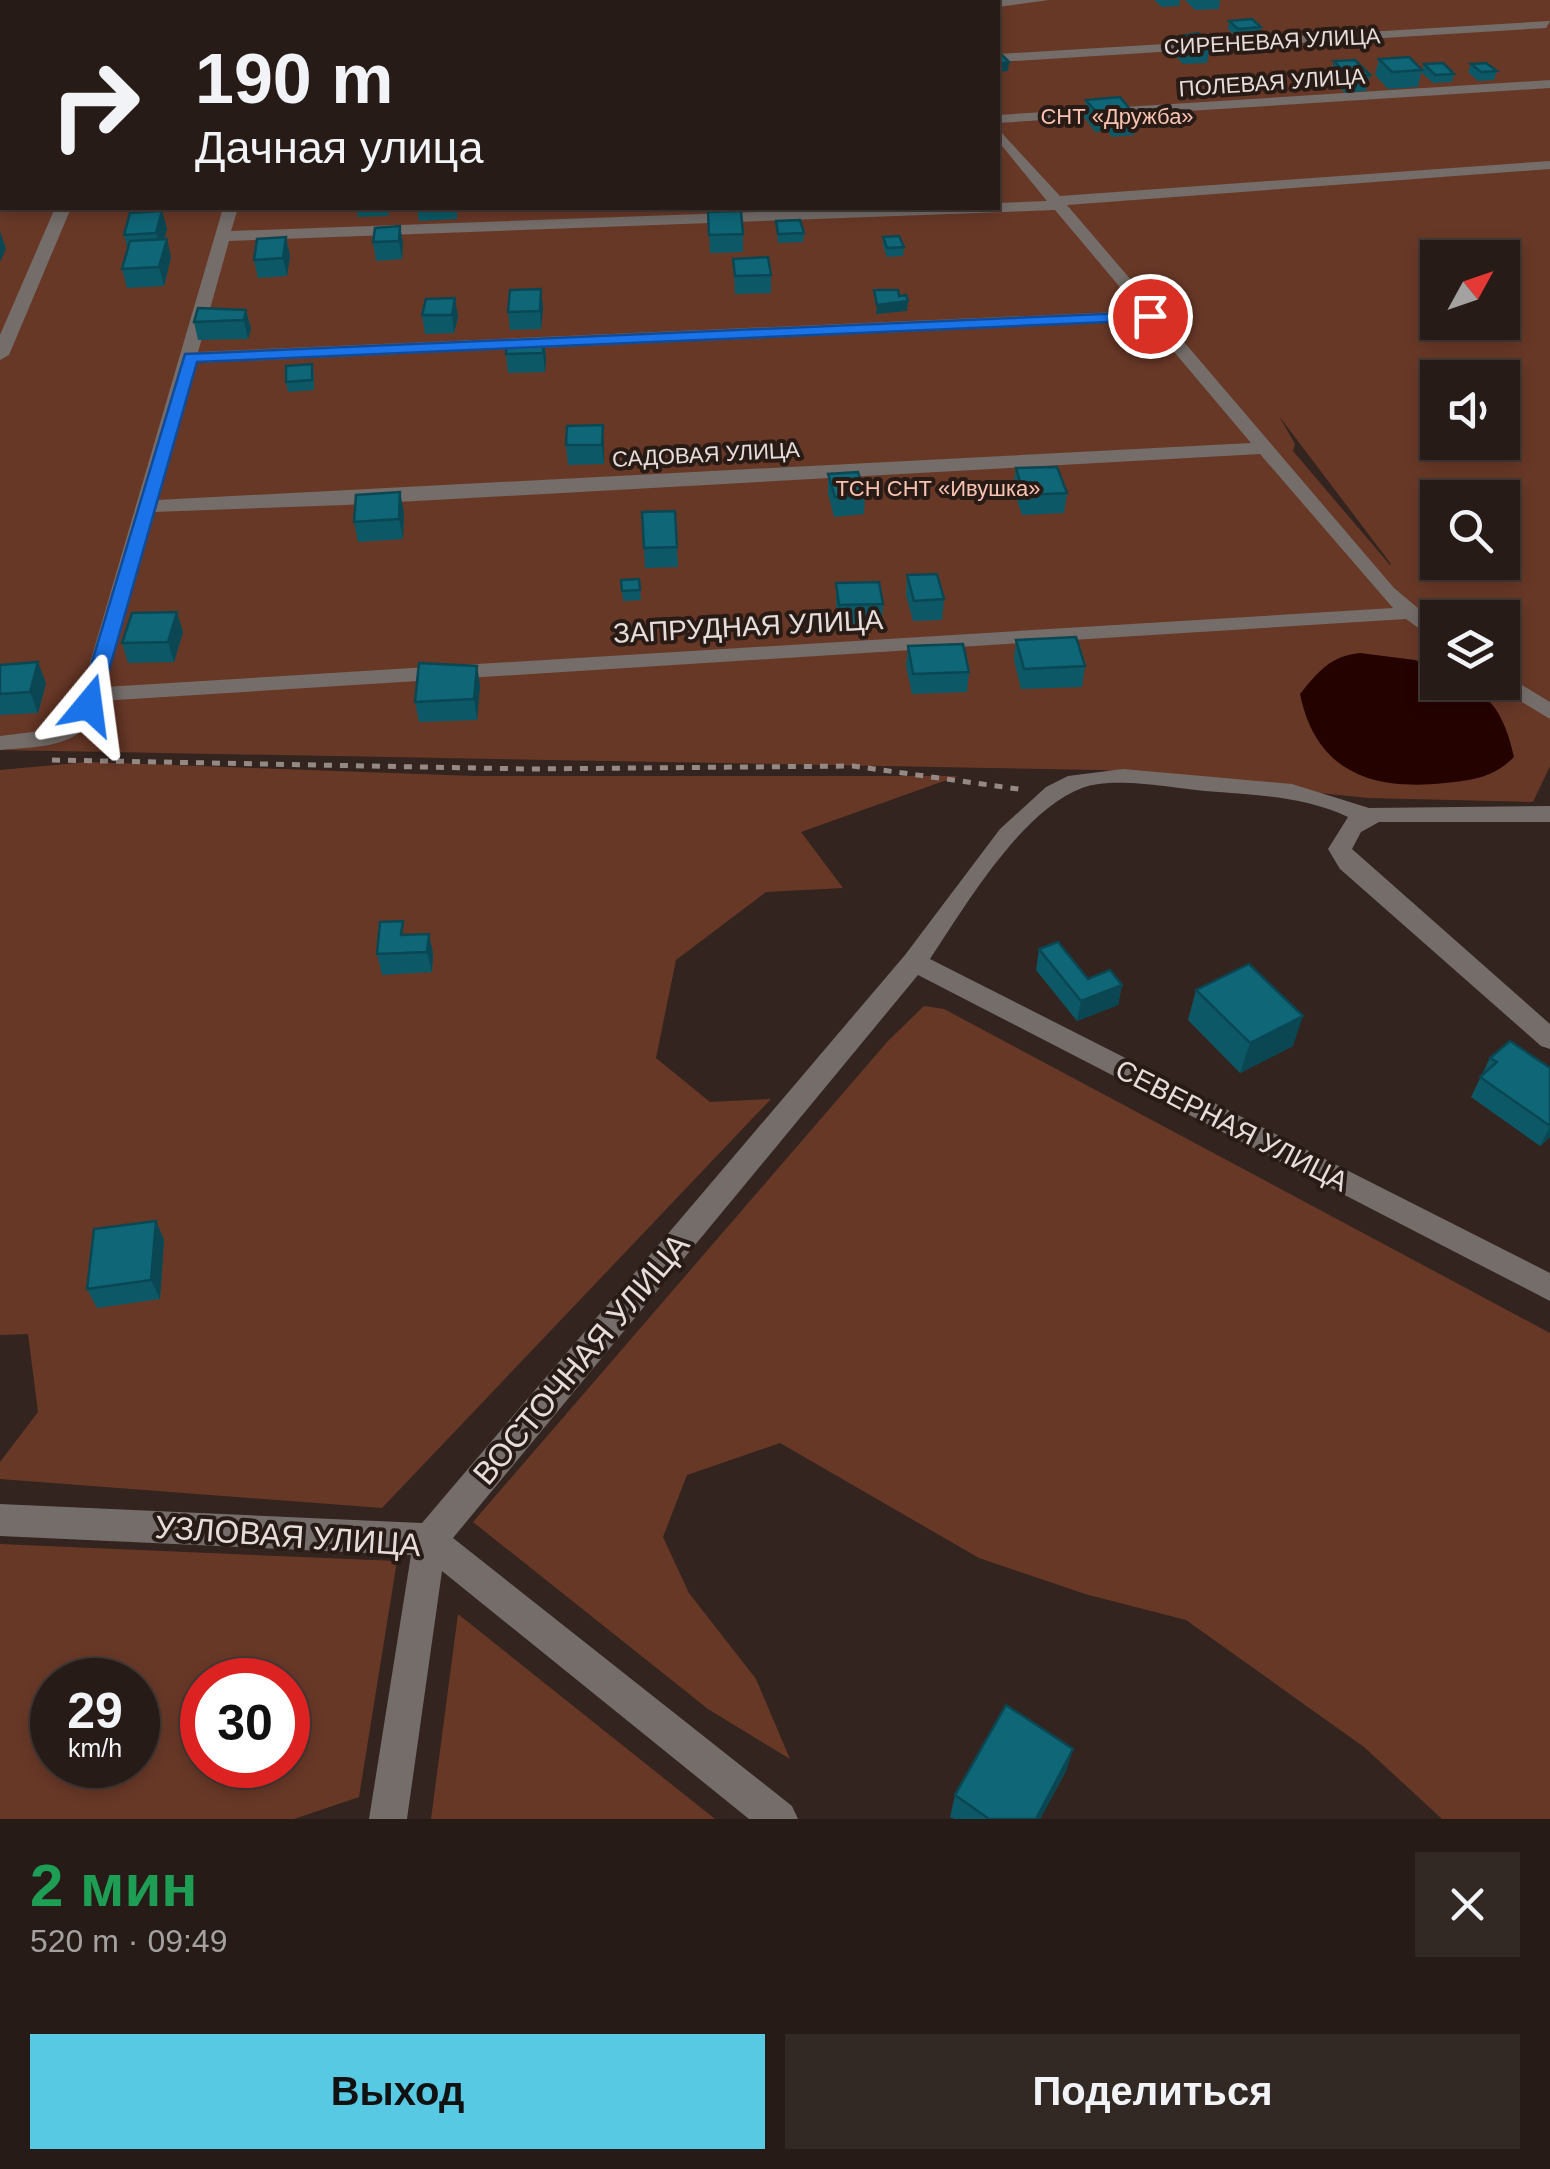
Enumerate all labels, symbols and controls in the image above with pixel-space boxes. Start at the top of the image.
street label: СИРЕНЕВАЯ УЛИЦА [1163,23,1381,60]
icon: right [30,40,160,170]
text: 190 m [195,40,393,118]
street label: ПОЛЕВАЯ УЛИЦА [1178,63,1366,101]
park label: СНТ «Дружба» [1040,104,1194,129]
text: Дачная улица [195,122,483,173]
north arrow [1420,240,1520,340]
map controls [1420,240,1520,700]
pin [1108,274,1193,359]
icon: arrive [1123,289,1178,344]
button: sound [1420,360,1520,460]
street label: САДОВАЯ УЛИЦА [612,437,801,472]
park label: ТСН СНТ «Ивушка» [835,476,1041,501]
button: search [1420,480,1520,580]
button: layers [1420,600,1520,700]
street label: ЗАПРУДНАЯ УЛИЦА [612,604,884,649]
position arrow [37,653,141,757]
street label: СЕВЕРНАЯ УЛИЦА [1110,1053,1353,1198]
street label: ВОСТОЧНАЯ УЛИЦА [466,1226,697,1491]
street label: УЗЛОВАЯ УЛИЦА [154,1509,423,1563]
speed limit sign: 30 [180,1658,310,1788]
text: 29 [67,1683,123,1739]
text: km/h [68,1734,122,1762]
text: 2 мин [30,1852,198,1919]
button: close [1415,1852,1520,1957]
text: 520 m · 09:49 [30,1923,227,1959]
button: Выход [30,2034,765,2149]
button: Поделиться [785,2034,1520,2149]

